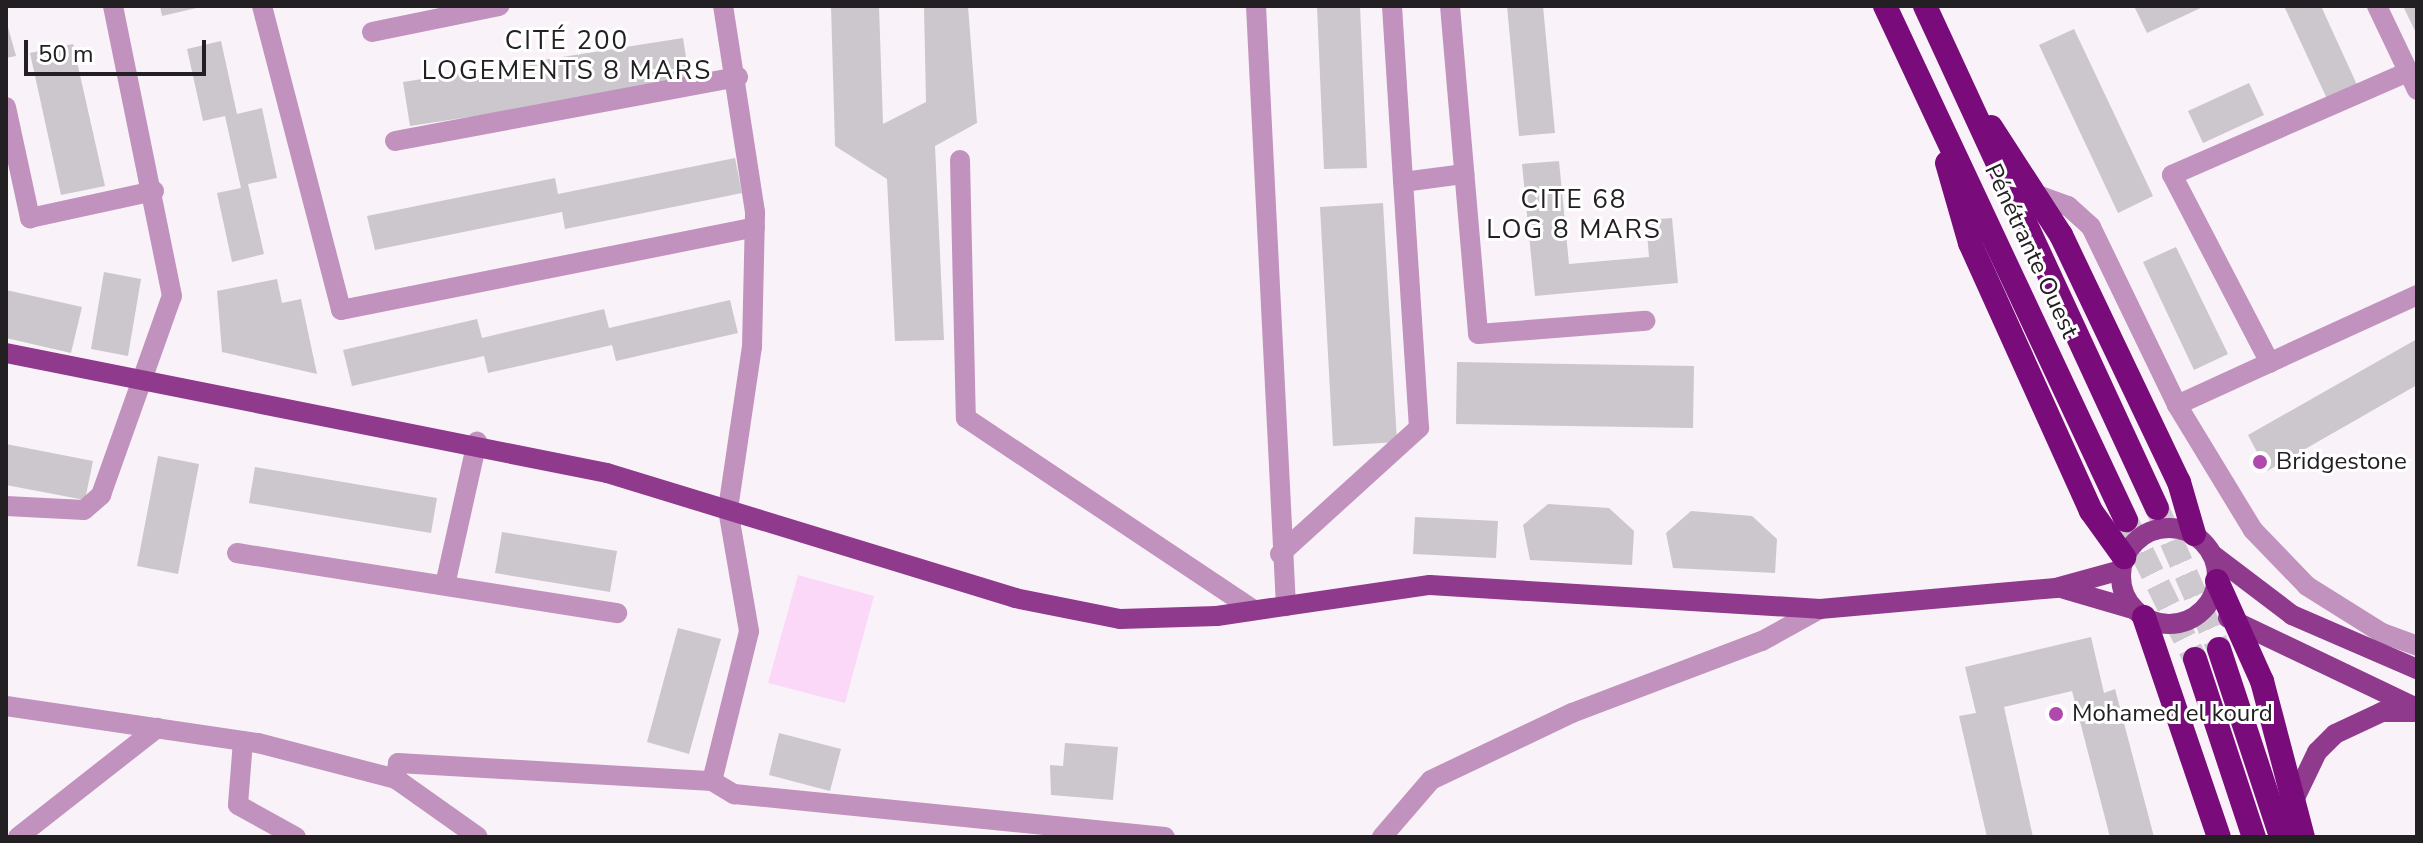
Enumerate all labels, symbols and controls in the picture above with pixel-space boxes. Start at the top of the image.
scale bar [28,24,210,74]
district label: CITÉ 200 LOGEMENTS 8 MARS [422,25,712,86]
text: 50 m [38,38,94,70]
street label: Pénétrante Ouest [1978,159,2084,343]
district label: CITE 68 LOG 8 MARS [1486,184,1662,246]
place label: Bridgestone [2276,448,2407,476]
marker: Bridgestone [2251,453,2269,471]
place label: Mohamed el kourd [2072,700,2273,728]
marker: Mohamed el kourd [2047,705,2065,723]

